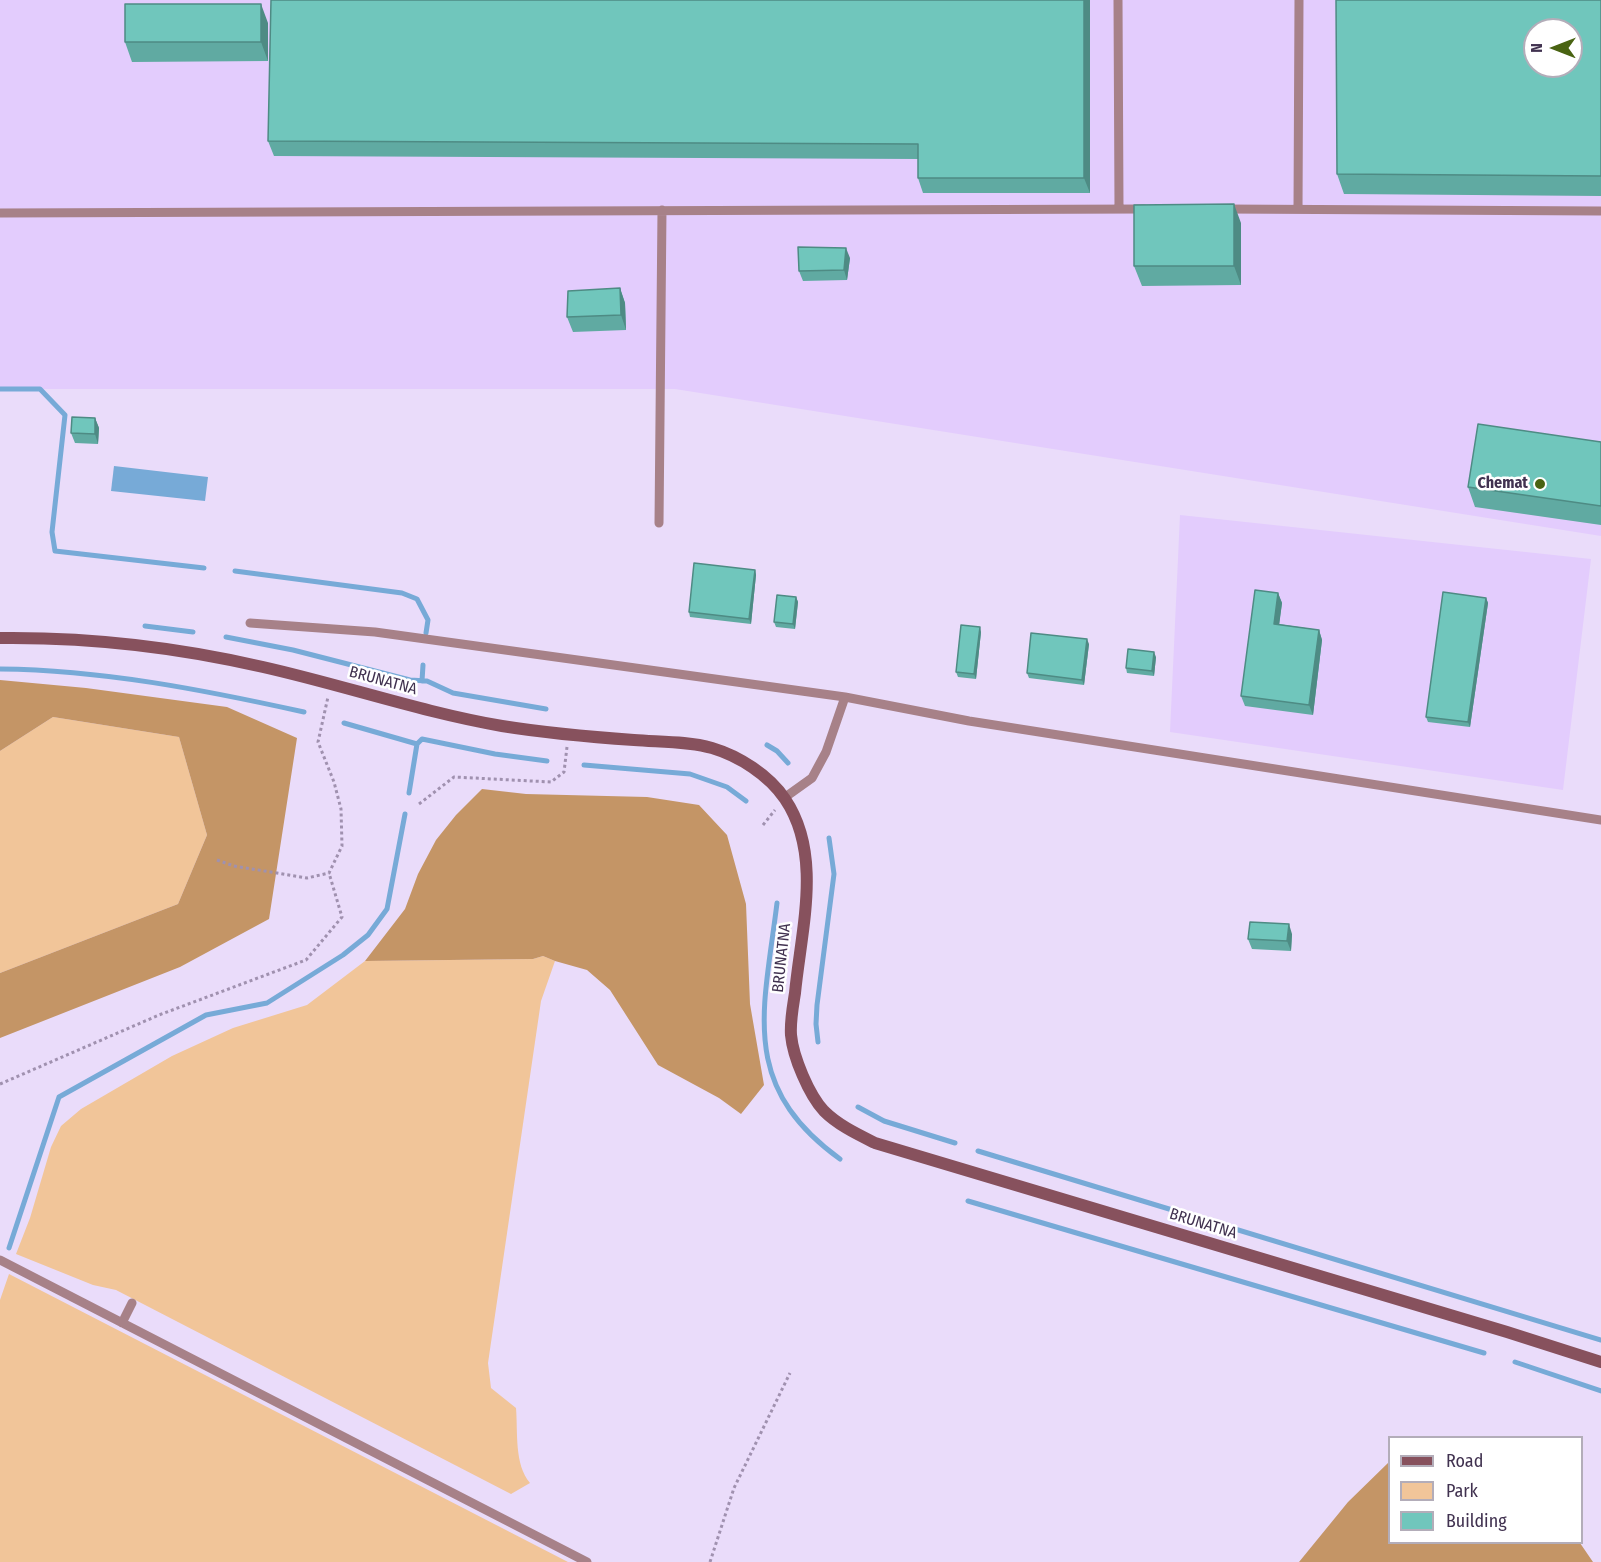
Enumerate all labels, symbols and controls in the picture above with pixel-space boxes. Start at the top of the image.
north arrow [1523,18,1583,78]
text: N [1527,43,1546,53]
place label: Chemat [1477,474,1528,494]
marker: Chemat [1533,477,1547,491]
street label: BRUNATNA [347,663,419,699]
street label: BRUNATNA [769,922,795,994]
street label: BRUNATNA [1167,1205,1239,1243]
legend [1388,1436,1583,1544]
text: Road [1446,1450,1483,1472]
text: Park [1446,1480,1478,1502]
text: Building [1446,1510,1507,1532]

